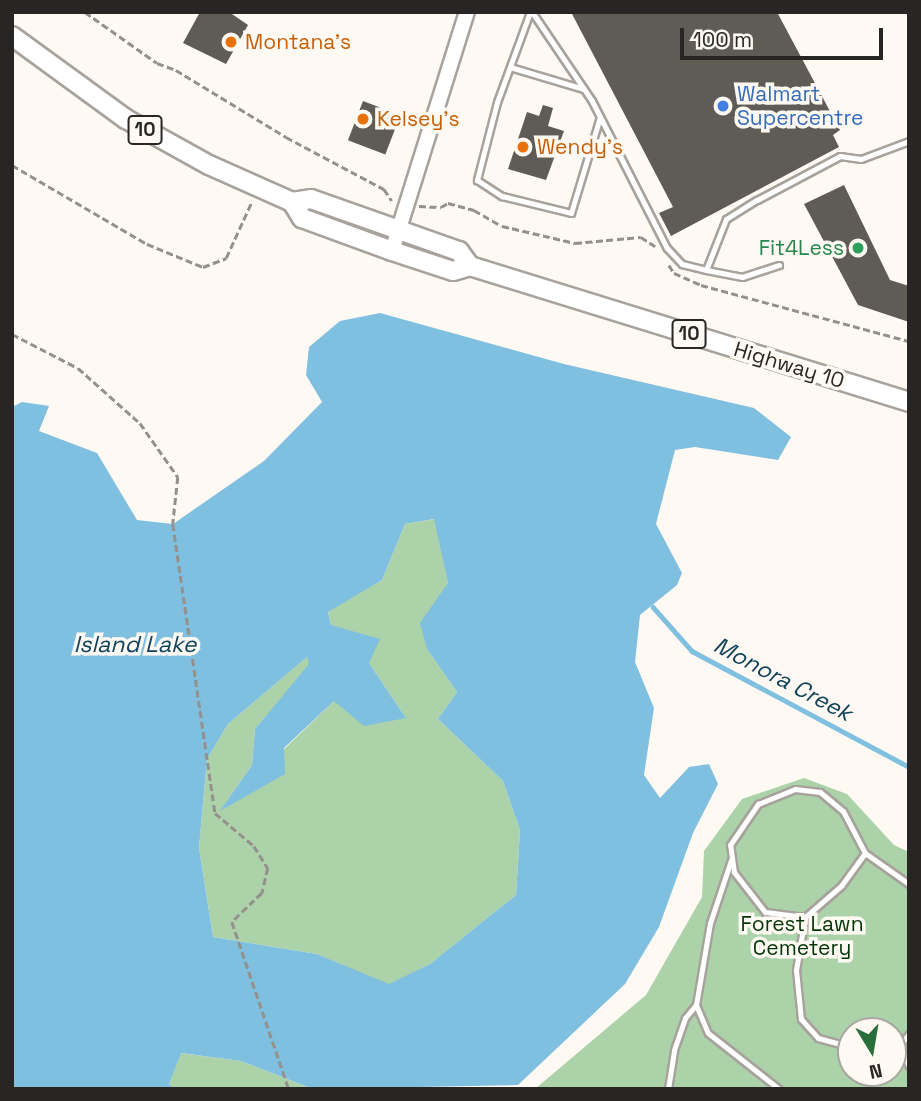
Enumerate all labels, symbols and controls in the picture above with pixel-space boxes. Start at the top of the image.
scale bar [683,14,886,58]
text: 100 m [693,26,752,53]
place label: Montana's [245,29,351,55]
marker: Montana's [223,34,239,50]
place label: Walmart Supercentre [737,81,863,131]
marker: Walmart Supercentre [715,98,731,114]
place label: Kelsey's [377,106,460,132]
marker: Kelsey's [355,111,371,127]
road number: 10 [128,114,162,146]
place label: Wendy's [537,134,623,160]
marker: Wendy's [515,139,531,155]
place label: Fit4Less [759,235,844,261]
marker: Fit4Less [850,240,866,256]
road number: 10 [672,318,706,350]
street label: Highway 10 [731,336,847,394]
water label: Island Lake [74,630,196,658]
water label: Monora Creek [709,631,857,727]
park label: Forest Lawn Cemetery [740,911,864,961]
north arrow [837,1017,907,1087]
text: N [867,1058,884,1085]

